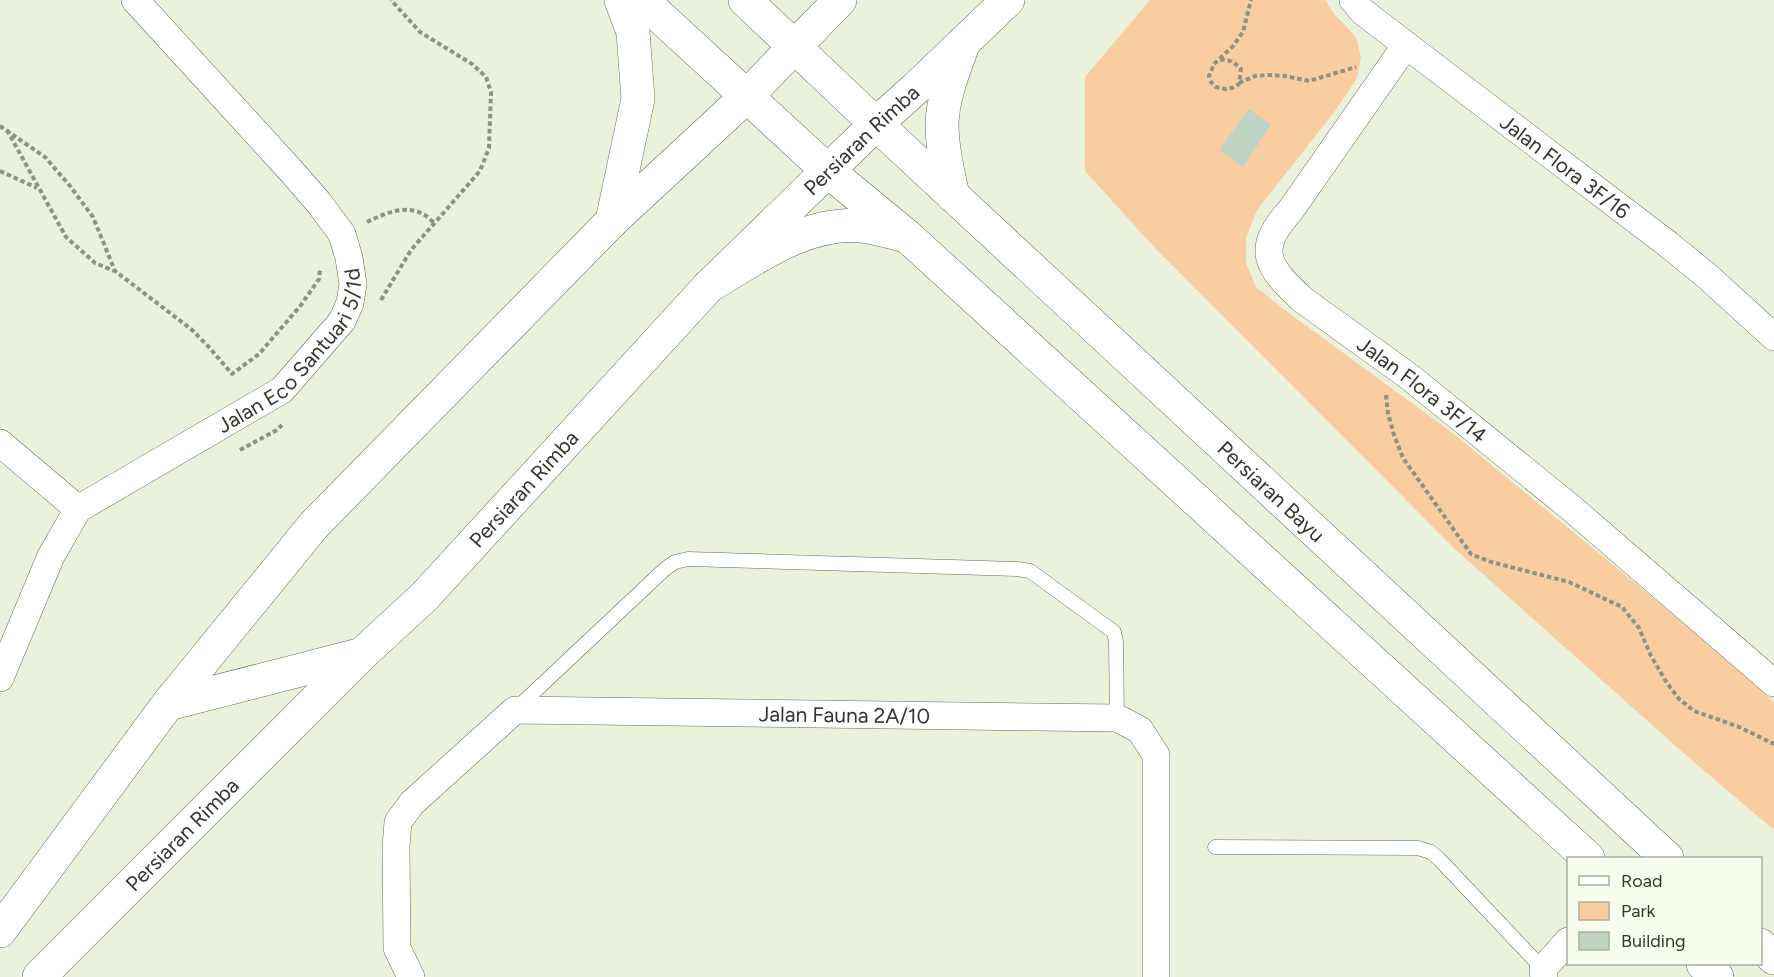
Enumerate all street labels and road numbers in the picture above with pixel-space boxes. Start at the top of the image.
street label: Persiaran Rimba [798,79,924,200]
street label: Jalan Flora 3F/16 [1495,109,1635,224]
street label: Jalan Eco Santuari 5/1d [212,267,366,438]
street label: Jalan Flora 3F/14 [1353,331,1492,447]
street label: Persiaran Rimba [464,425,583,552]
street label: Persiaran Bayu [1213,435,1330,547]
street label: Jalan Fauna 2A/10 [758,701,930,728]
street label: Persiaran Rimba [120,772,244,896]

